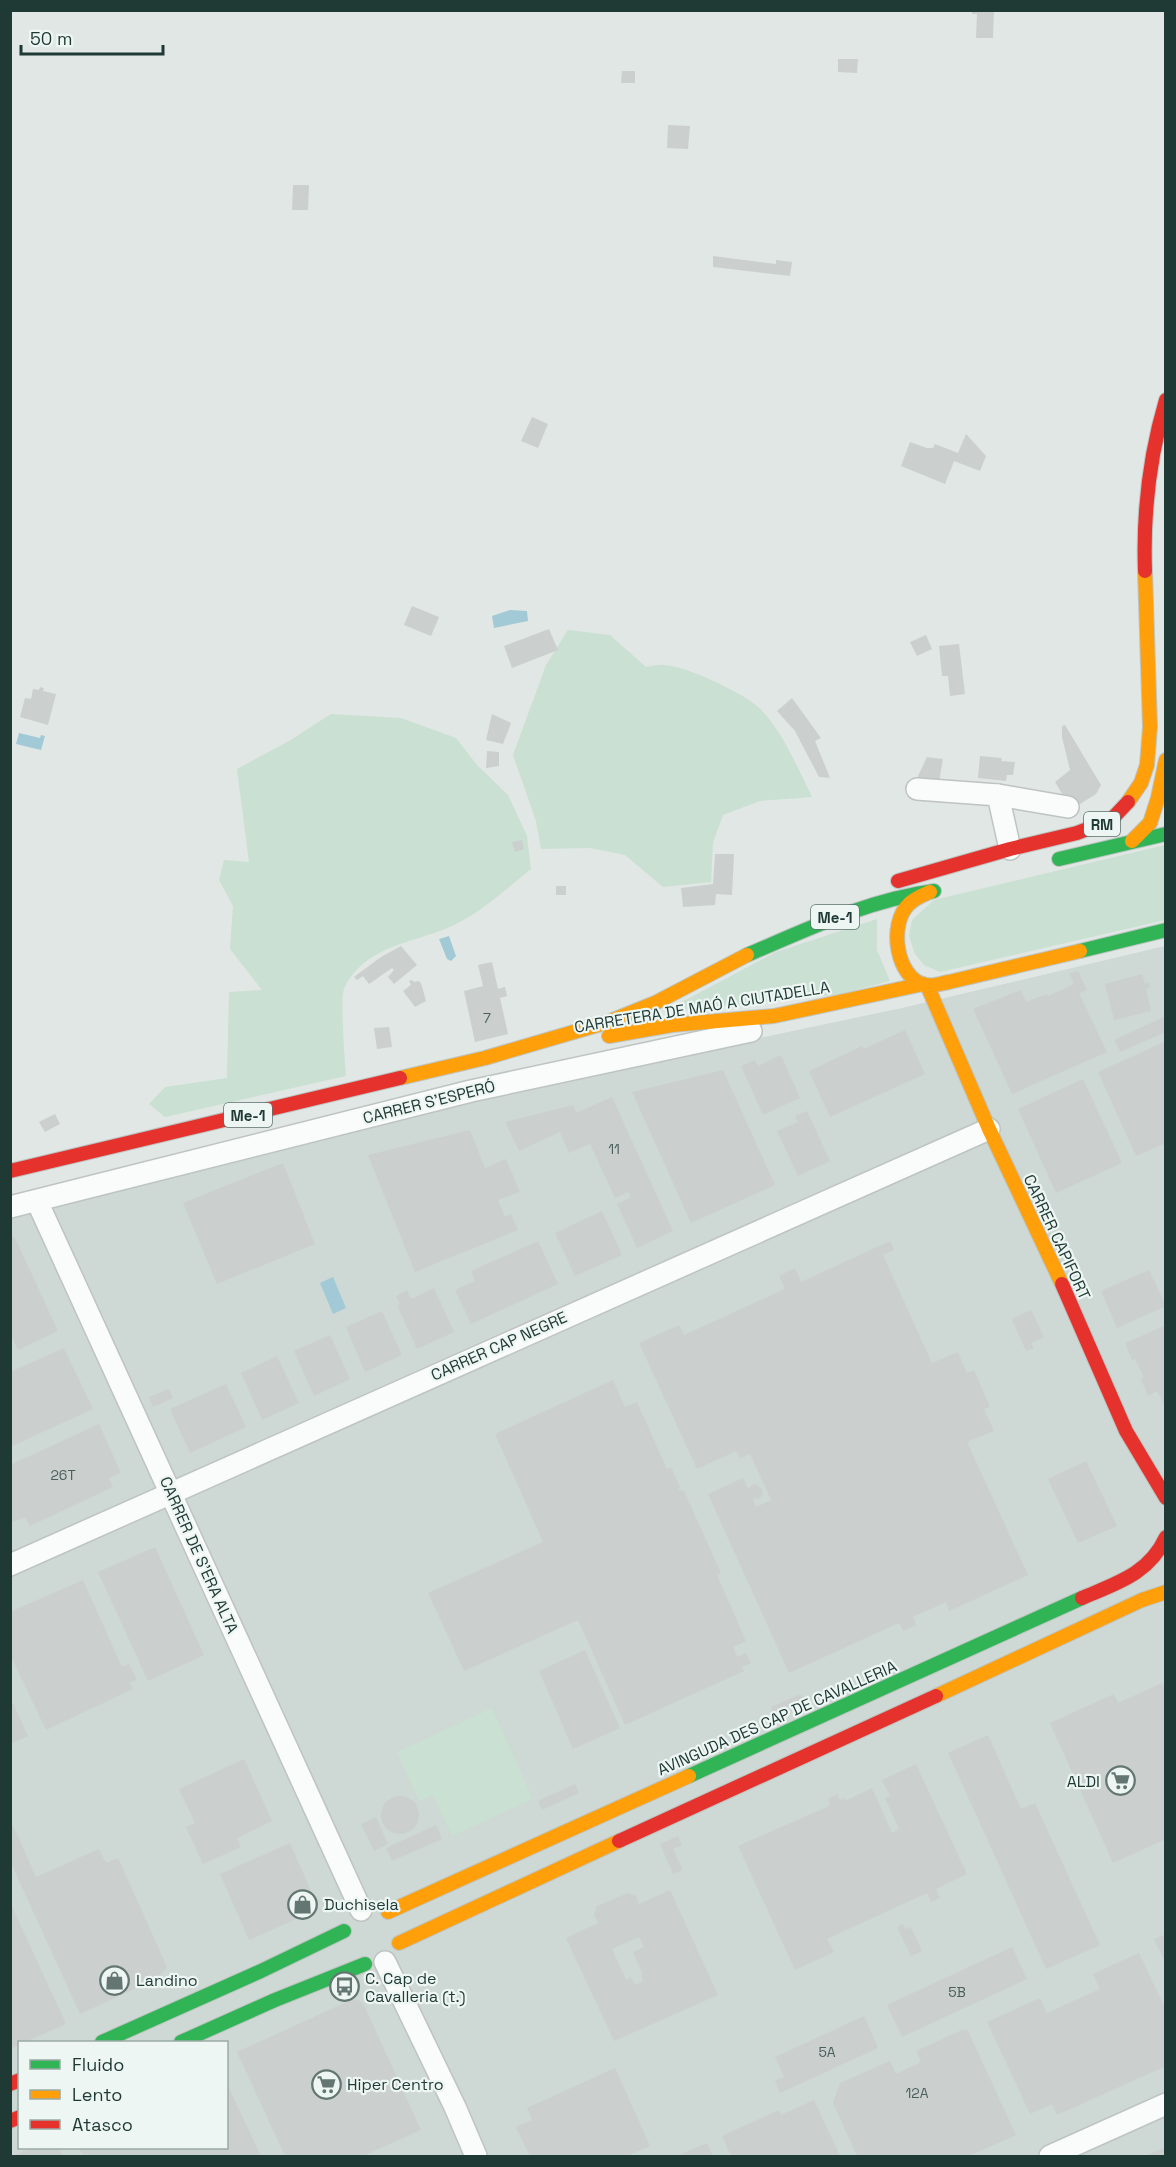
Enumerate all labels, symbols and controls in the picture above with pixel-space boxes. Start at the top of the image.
scale bar [21,18,164,56]
text: 50 m [30,27,72,50]
road number: RM [1084,812,1120,836]
road number: Me-1 [811,905,859,929]
street label: CARRETERA DE MAÓ A CIUTADELLA [573,976,831,1038]
house number: 7 [483,1009,491,1027]
street label: CARRER S'ESPERÓ [361,1075,497,1129]
road number: Me-1 [224,1103,272,1127]
house number: 11 [608,1140,620,1158]
street label: CARRER CAPIFORT [1019,1171,1095,1303]
street label: CARRER CAP NEGRE [428,1307,570,1385]
house number: 26T [50,1466,76,1484]
street label: CARRER DE S'ERA ALTA [155,1473,243,1637]
street label: AVINGUDA DES CAP DE CAVALLERIA [654,1656,900,1780]
supermarket icon: ALDI [1105,1765,1137,1797]
place label: ALDI [1067,1771,1100,1792]
shop icon: Duchisela [287,1888,319,1920]
place label: Duchisela [324,1894,399,1915]
shop icon: Landino [99,1964,131,1996]
place label: C. Cap de Cavalleria (t.) [365,1968,466,2007]
place label: Landino [136,1970,198,1991]
bus stop icon: C. Cap de Cavalleria (t.) [328,1971,360,2003]
house number: 5B [948,1983,966,2001]
legend [18,2041,228,2149]
house number: 5A [818,2043,836,2061]
text: Fluido [72,2053,124,2076]
supermarket icon: Hiper Centro [310,2068,342,2100]
place label: Hiper Centro [347,2074,444,2095]
text: Lento [72,2083,122,2106]
house number: 12A [905,2084,929,2102]
text: Atasco [72,2113,133,2136]

